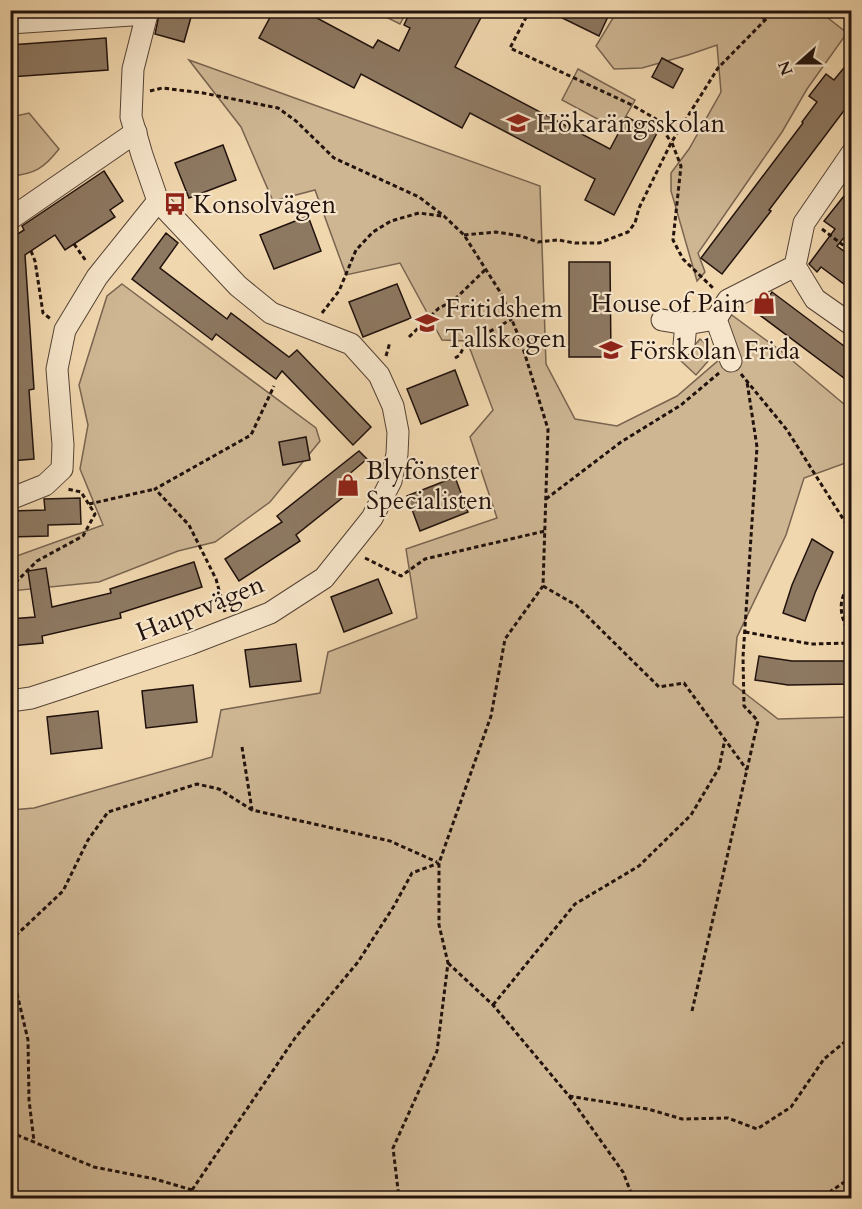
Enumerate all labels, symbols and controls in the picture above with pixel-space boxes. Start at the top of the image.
north arrow [769,33,829,93]
text: N [773,57,799,78]
place label: Hökarängsskolan [536,106,725,141]
school or university icon: Hökarängsskolan [505,110,531,136]
place label: Konsolvägen [193,187,337,222]
bus stop icon: Konsolvägen [162,191,188,217]
place label: House of Pain [591,286,746,321]
shop icon: House of Pain [751,290,777,316]
place label: Fritidshem Tallskogen [445,291,567,356]
school or university icon: Fritidshem Tallskogen [414,310,440,336]
place label: Förskolan Frida [629,333,800,368]
school or university icon: Förskolan Frida [598,337,624,363]
place label: Blyfönster Specialisten [366,453,493,518]
shop icon: Blyfönster Specialisten [335,472,361,498]
street label: Hauptvägen [131,566,269,650]

